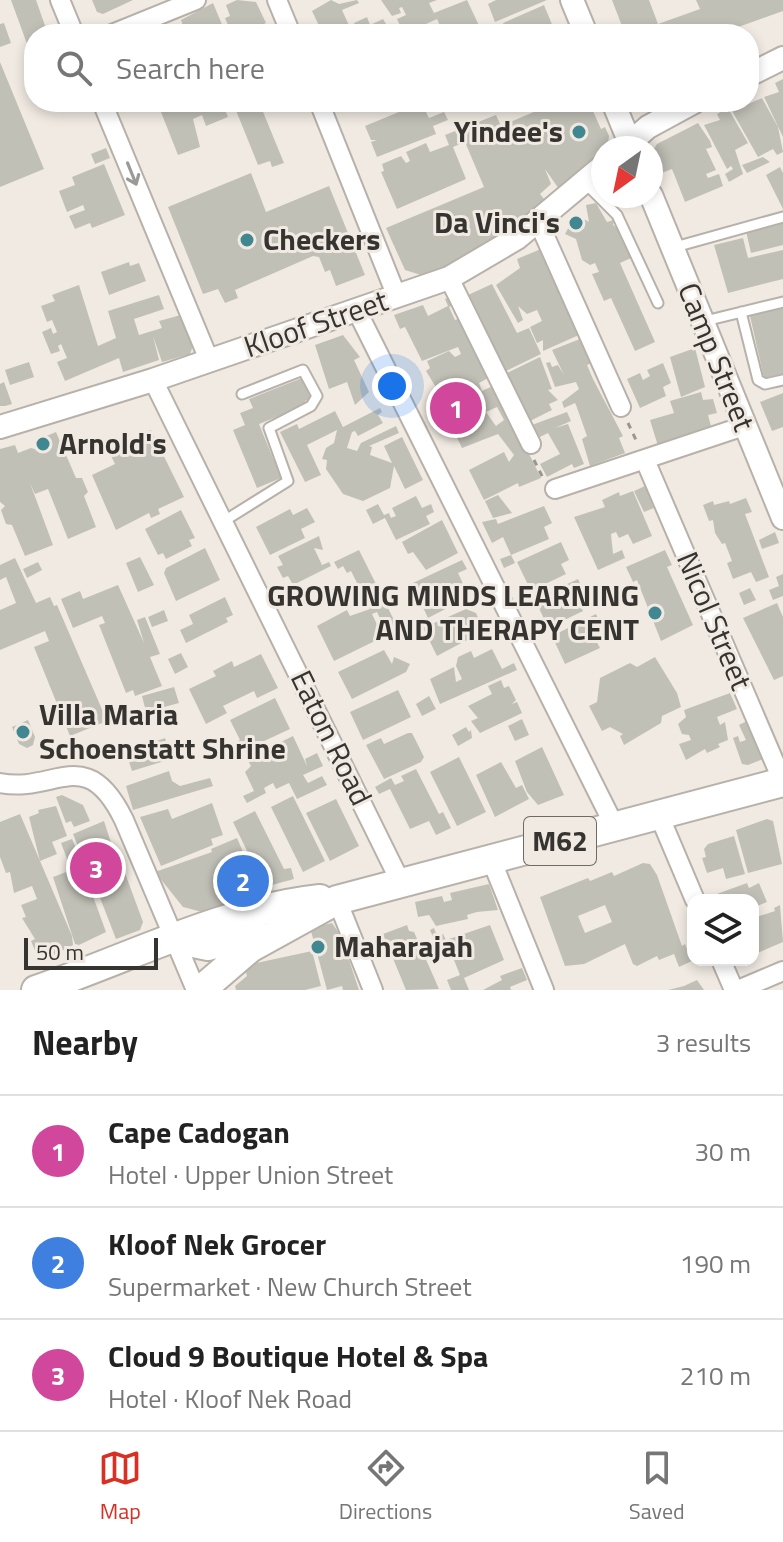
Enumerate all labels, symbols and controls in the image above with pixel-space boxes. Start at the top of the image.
search box [24,24,759,112]
text: Search here [116,45,265,91]
icon: search [52,46,96,90]
place label: Yindee's [454,108,563,154]
marker: Yindee's [570,123,588,141]
north arrow [591,136,663,208]
one-way arrow [126,161,141,186]
place label: Da Vinci's [434,199,560,245]
marker: Da Vinci's [567,214,585,232]
place label: Checkers [263,216,380,262]
marker: Checkers [238,231,256,249]
street label: Camp Street [666,276,768,438]
street label: Kloof Street [237,277,394,369]
your location [372,366,412,406]
pin: 1 [430,378,482,438]
place label: Arnold's [59,420,167,466]
marker: Arnold's [34,435,52,453]
street label: Nicol Street [665,544,765,697]
place label: GROWING MINDS LEARNING AND THERAPY CENT [267,572,639,652]
marker: GROWING MINDS LEARNING AND THERAPY CENT [646,604,664,622]
street label: Eaton Road [279,662,384,813]
place label: Villa Maria Schoenstatt Shrine [39,691,286,771]
marker: Villa Maria Schoenstatt Shrine [14,723,32,741]
road number: M62 [524,817,596,865]
pin: 3 [70,838,122,898]
pin: 2 [217,851,269,911]
map controls [687,894,759,966]
button: layers [687,894,759,966]
place label: Maharajah [334,923,473,969]
scale bar [24,934,158,970]
text: 50 m [36,935,84,969]
marker: Maharajah [309,938,327,956]
text: Nearby [32,1016,138,1068]
text: 3 results [656,1023,751,1062]
text: Cape Cadogan [108,1109,290,1155]
text: 1 [51,1132,65,1171]
text: 30 m [694,1132,751,1171]
text: Hotel · Upper Union Street [108,1155,393,1194]
text: Kloof Nek Grocer [108,1221,326,1267]
text: 2 [51,1244,65,1283]
text: 190 m [680,1244,751,1283]
text: Supermarket · New Church Street [108,1267,472,1306]
text: Cloud 9 Boutique Hotel & Spa [108,1333,488,1379]
text: 3 [51,1356,65,1395]
text: 210 m [680,1356,751,1395]
text: Hotel · Kloof Nek Road [108,1379,352,1418]
tab: Map [98,1446,142,1528]
tab: Directions [339,1446,432,1528]
tab: Saved [629,1446,685,1528]

